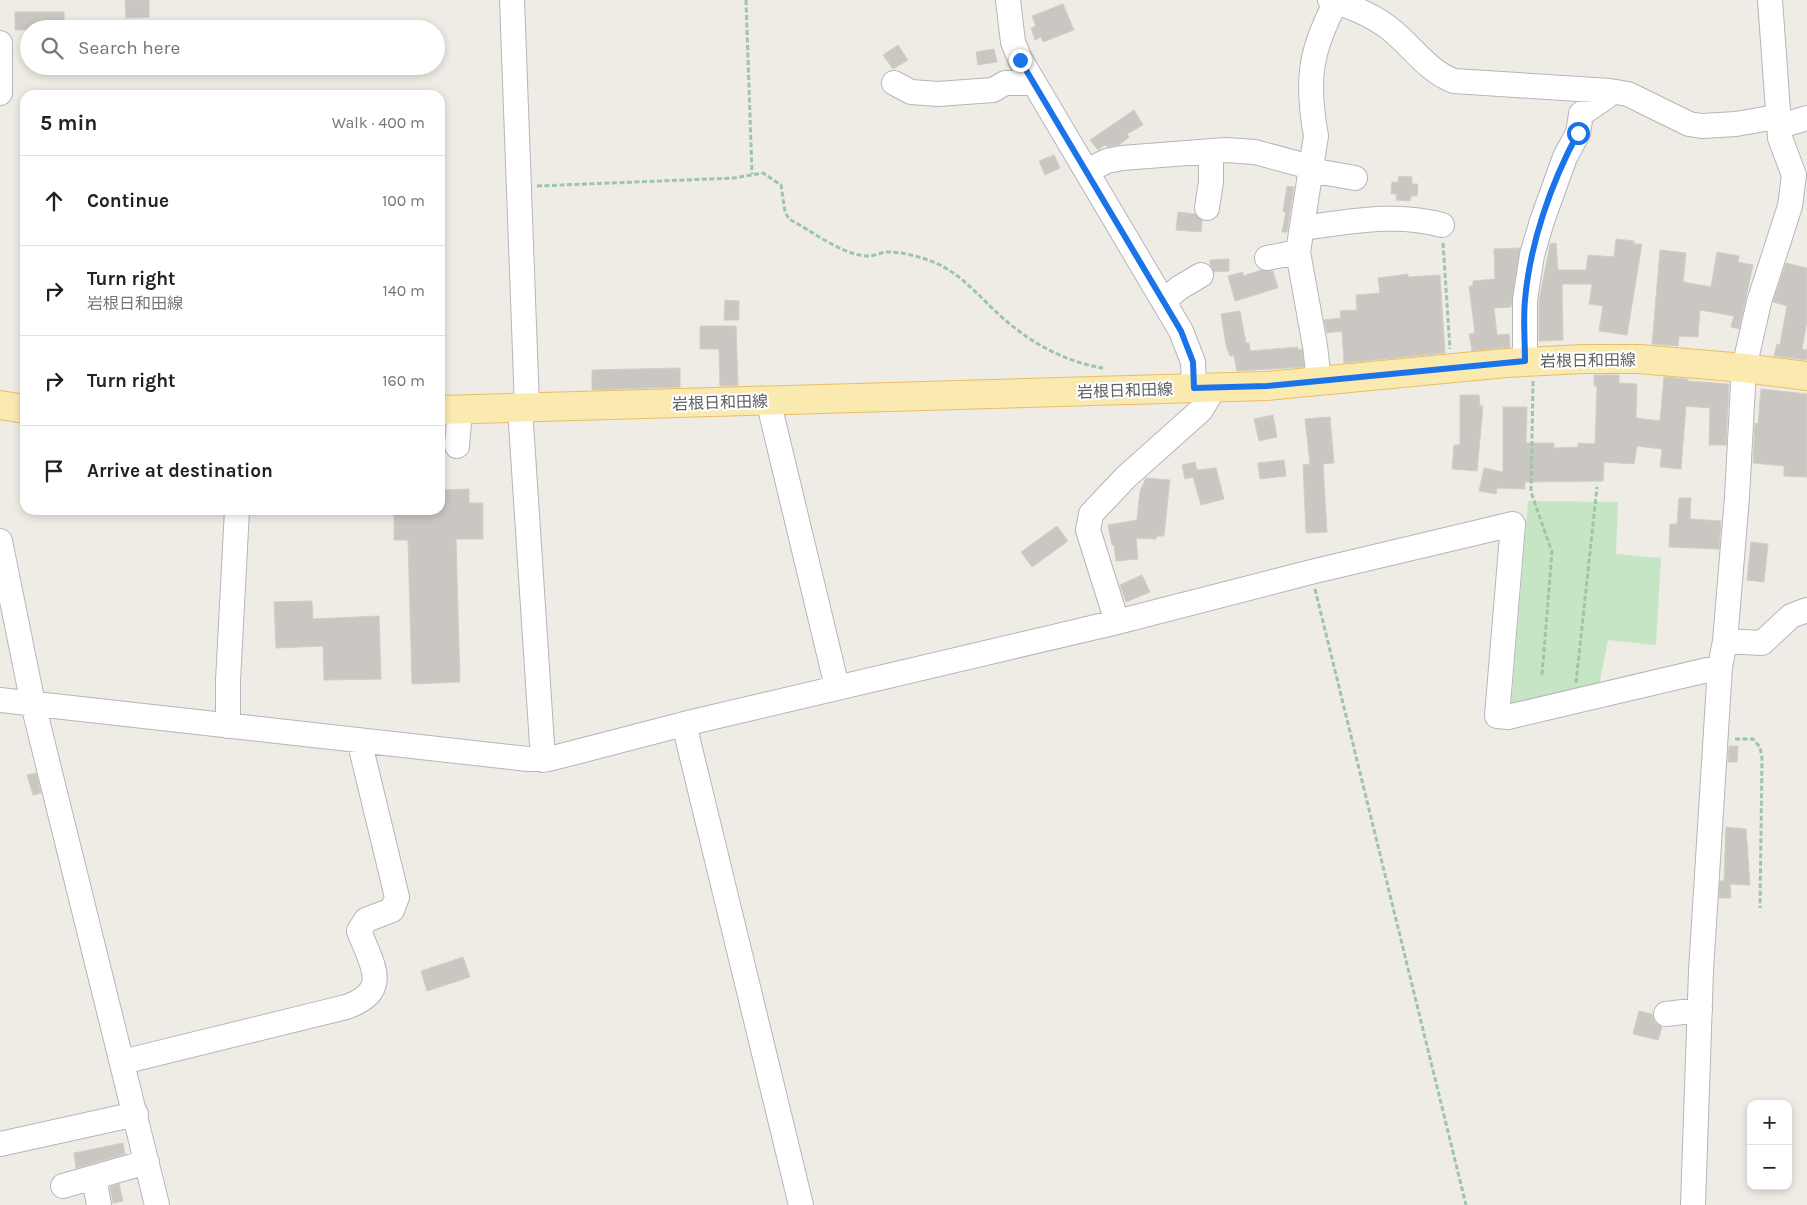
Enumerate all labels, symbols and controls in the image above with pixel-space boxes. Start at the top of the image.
search box [20,20,445,75]
icon: search [38,34,66,62]
text: Search here [78,37,180,59]
route end [1009,49,1032,72]
text: 5 min [40,111,97,135]
text: Walk · 400 m [332,113,425,132]
route start [1567,122,1590,145]
icon: ahead [40,187,68,215]
text: Continue [87,190,169,212]
text: 100 m [382,191,425,210]
text: Turn right [87,268,176,290]
icon: right [40,277,68,305]
text: 140 m [383,281,425,300]
text: 岩根日和田線 [87,294,183,313]
street label: 岩根日和田線 [1540,350,1636,371]
icon: right [40,367,68,395]
text: Turn right [87,370,176,392]
text: 160 m [382,371,425,390]
street label: 岩根日和田線 [1077,379,1173,402]
street label: 岩根日和田線 [672,391,768,414]
icon: arrive [40,457,68,485]
text: Arrive at destination [87,460,273,482]
map controls [1747,1100,1792,1190]
button: + [1747,1100,1792,1145]
button: − [1747,1145,1792,1190]

